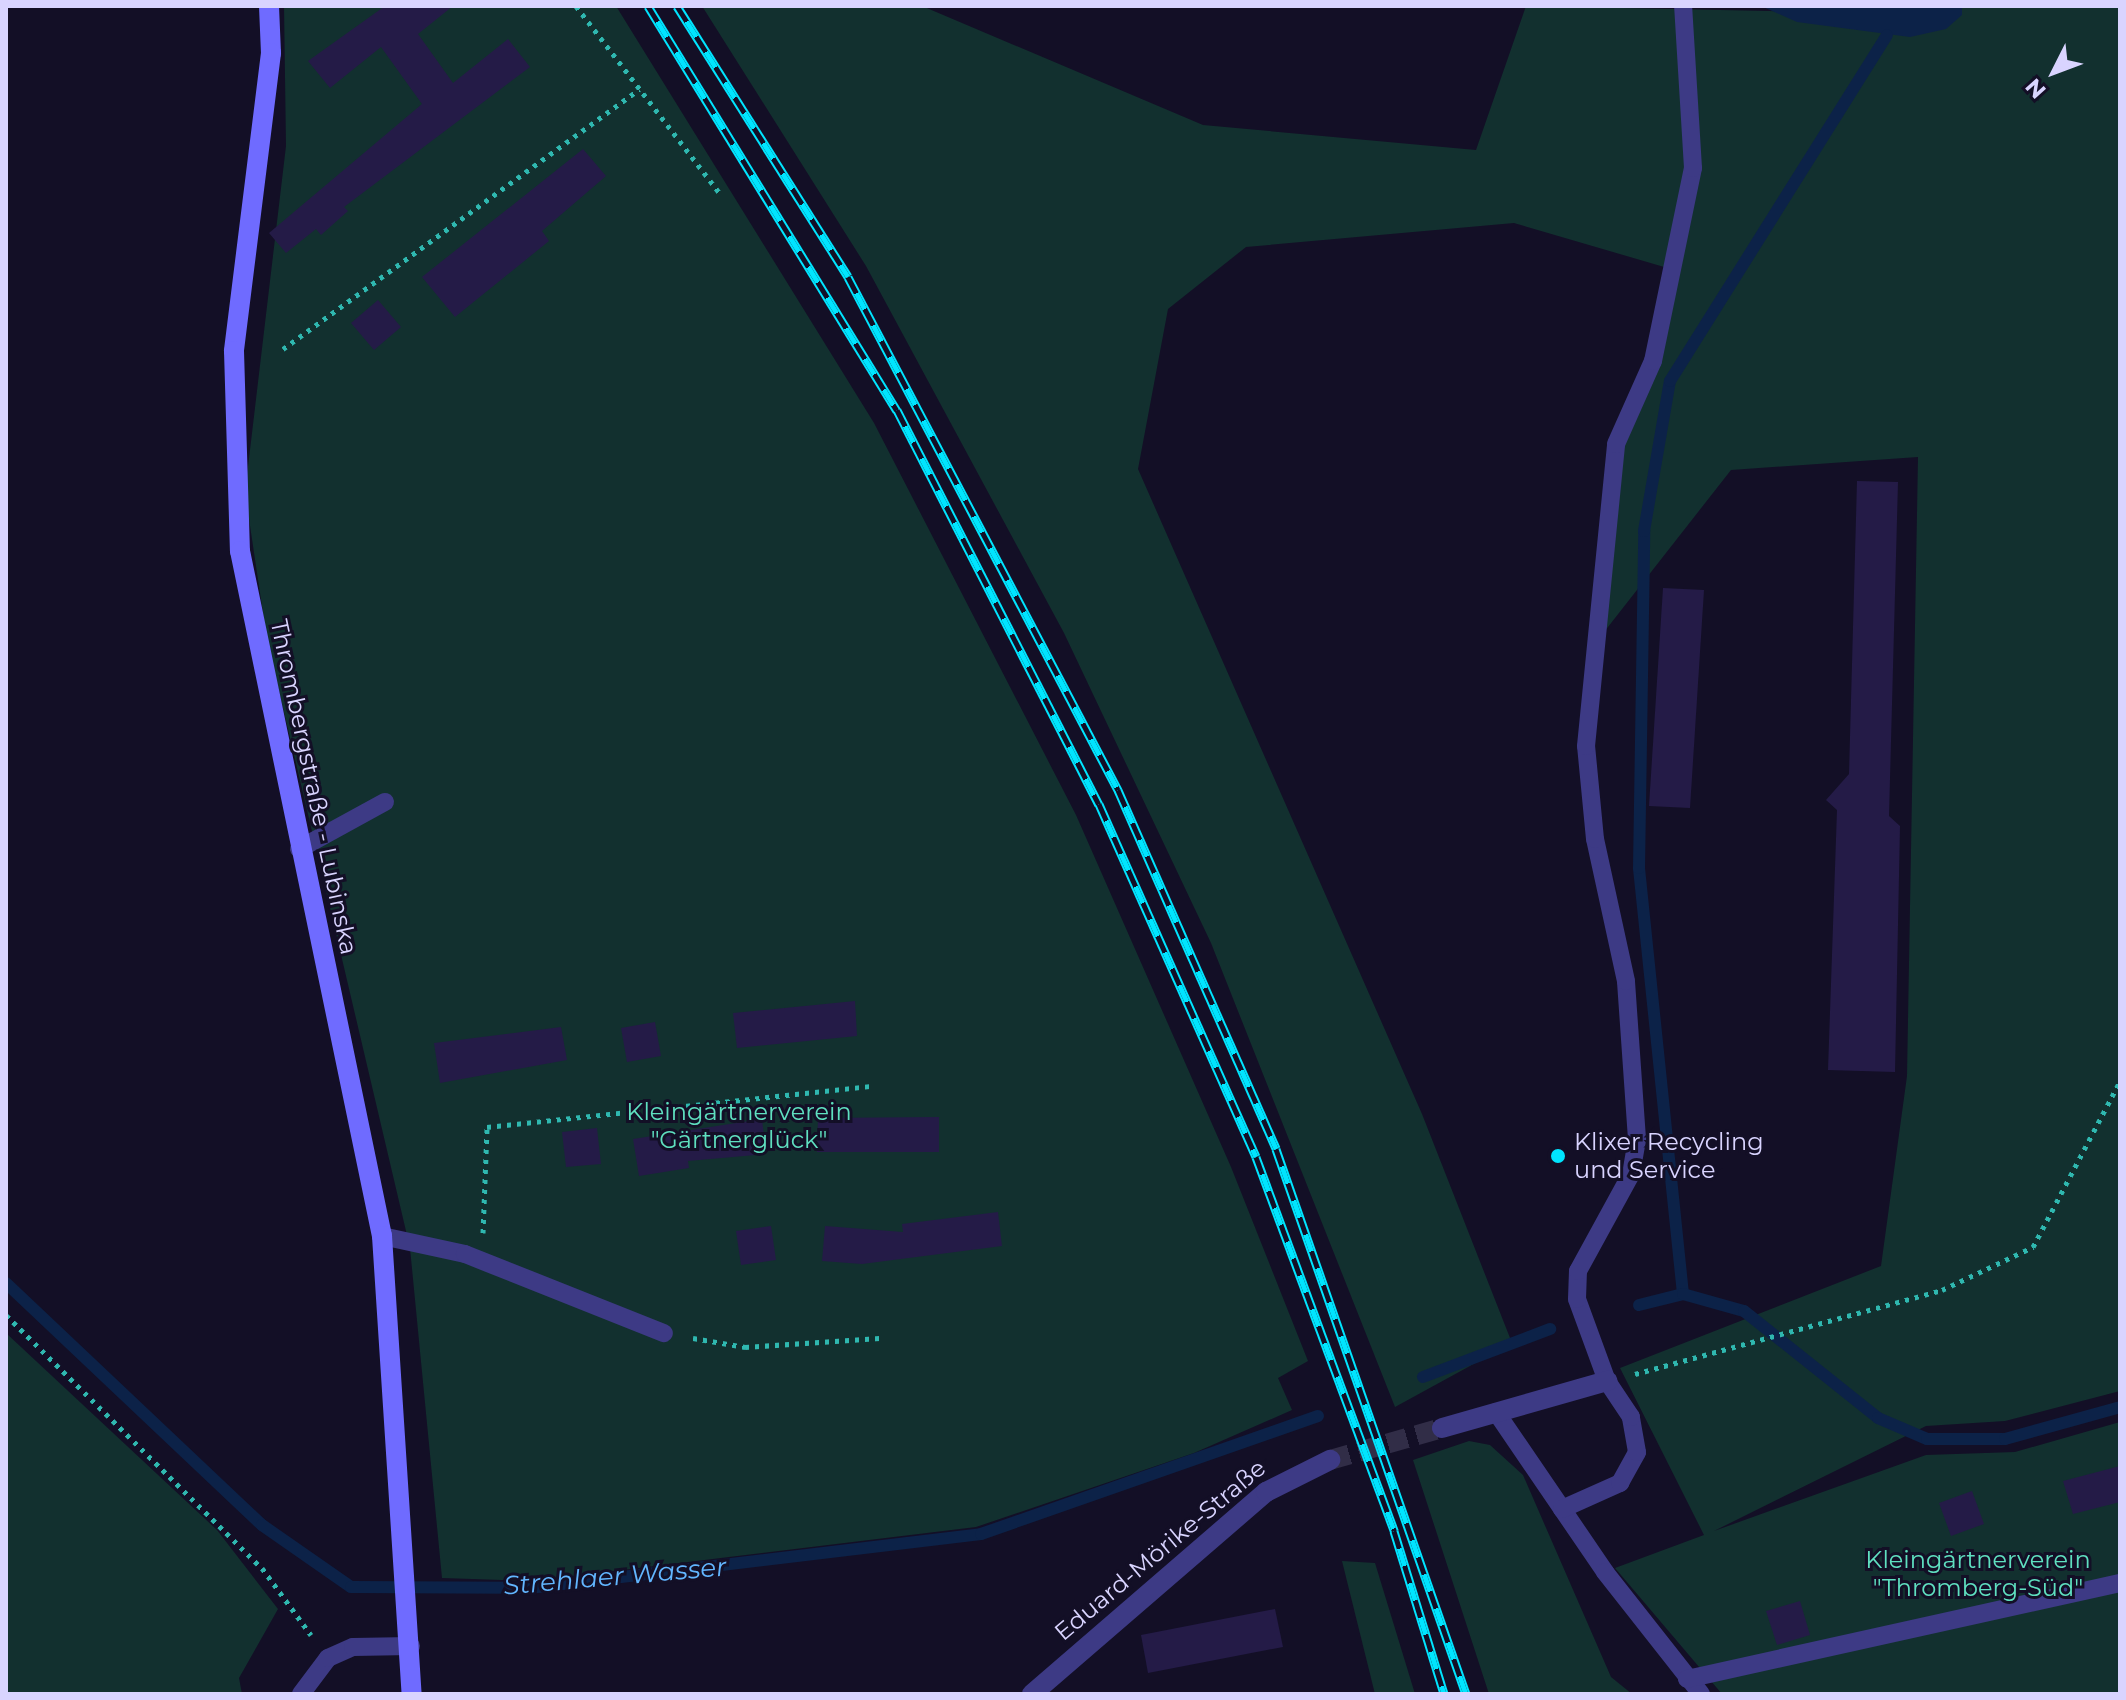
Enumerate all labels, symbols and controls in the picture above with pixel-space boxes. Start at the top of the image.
north arrow [2014,32,2094,112]
text: N [2020,73,2052,104]
street label: Thrombergstraße - Lubinska [264,617,364,957]
park label: Kleingärtnerverein "Gärtnerglück" [626,1098,852,1154]
place label: Klixer Recycling und Service [1574,1128,1764,1184]
marker: Klixer Recycling und Service [1549,1147,1567,1165]
street label: Eduard-Mörike-Straße [1049,1453,1271,1647]
park label: Kleingärtnerverein "Thromberg-Süd" [1865,1546,2091,1602]
water label: Strehlaer Wasser [502,1552,728,1602]

